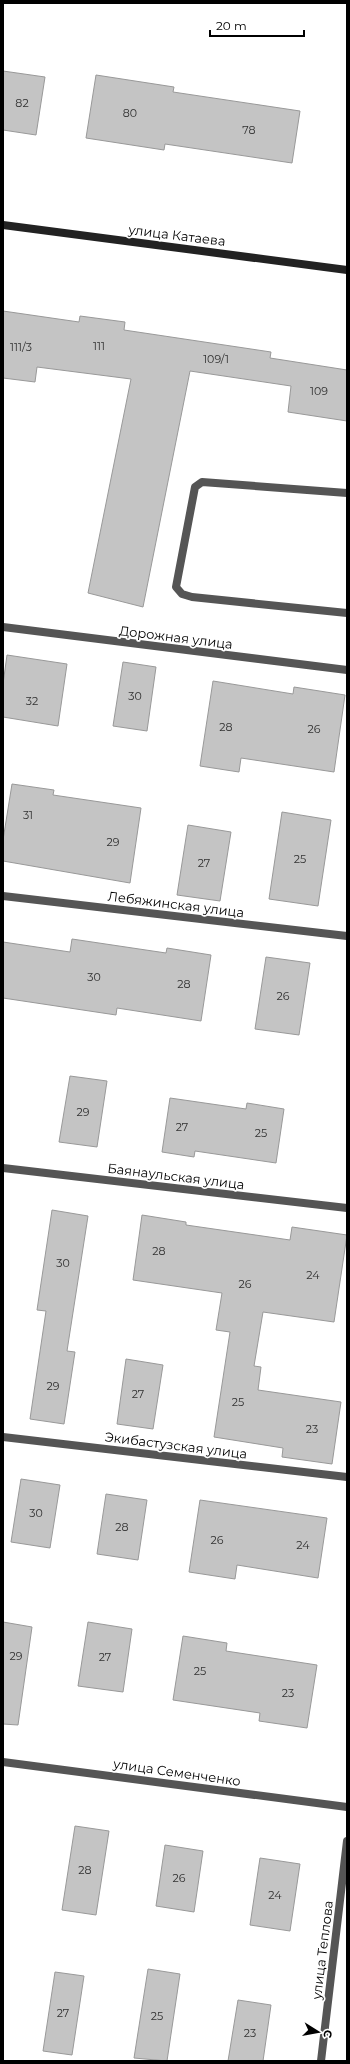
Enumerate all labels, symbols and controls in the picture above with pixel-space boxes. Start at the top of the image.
scale bar [210,12,304,38]
text: 20 m [216,18,247,33]
house number: 82 [15,96,29,110]
house number: 80 [123,106,137,120]
house number: 78 [242,123,256,137]
street label: улица Катаева [127,221,226,249]
house number: 111 [93,339,105,353]
house number: 111/3 [10,340,32,354]
house number: 109/1 [203,352,229,366]
house number: 109 [310,384,328,398]
street label: Дорожная улица [118,622,234,652]
house number: 30 [128,689,142,703]
house number: 32 [26,694,38,708]
house number: 28 [219,720,233,734]
house number: 26 [308,722,321,736]
house number: 31 [23,808,33,822]
house number: 29 [107,835,120,849]
house number: 25 [294,852,306,866]
house number: 27 [198,856,210,870]
street label: Лебяжинская улица [107,888,245,920]
house number: 30 [87,970,101,984]
house number: 28 [177,977,191,991]
house number: 26 [277,989,290,1003]
house number: 29 [77,1105,90,1119]
house number: 27 [176,1120,188,1134]
house number: 25 [255,1126,267,1140]
street label: Баянаульская улица [107,1160,245,1192]
house number: 28 [152,1244,166,1258]
house number: 30 [56,1256,70,1270]
house number: 24 [306,1268,320,1282]
house number: 26 [239,1277,252,1291]
house number: 29 [47,1379,60,1393]
house number: 27 [132,1387,144,1401]
house number: 25 [232,1395,244,1409]
house number: 23 [306,1422,318,1436]
street label: Экибастузская улица [104,1428,248,1462]
house number: 30 [29,1506,43,1520]
house number: 28 [115,1520,129,1534]
house number: 26 [211,1533,224,1547]
house number: 24 [296,1538,310,1552]
house number: 29 [10,1649,23,1663]
house number: 27 [99,1650,111,1664]
house number: 25 [194,1664,206,1678]
house number: 23 [282,1686,294,1700]
street label: улица Семенченко [111,1755,242,1789]
house number: 28 [78,1863,92,1877]
house number: 26 [173,1871,186,1885]
house number: 24 [268,1888,282,1902]
street label: улица Теплова [308,1900,336,2001]
house number: 27 [57,2006,69,2020]
house number: 25 [151,2009,163,2023]
north arrow [298,2012,338,2052]
house number: 23 [244,2026,256,2040]
text: С [320,2029,335,2039]

